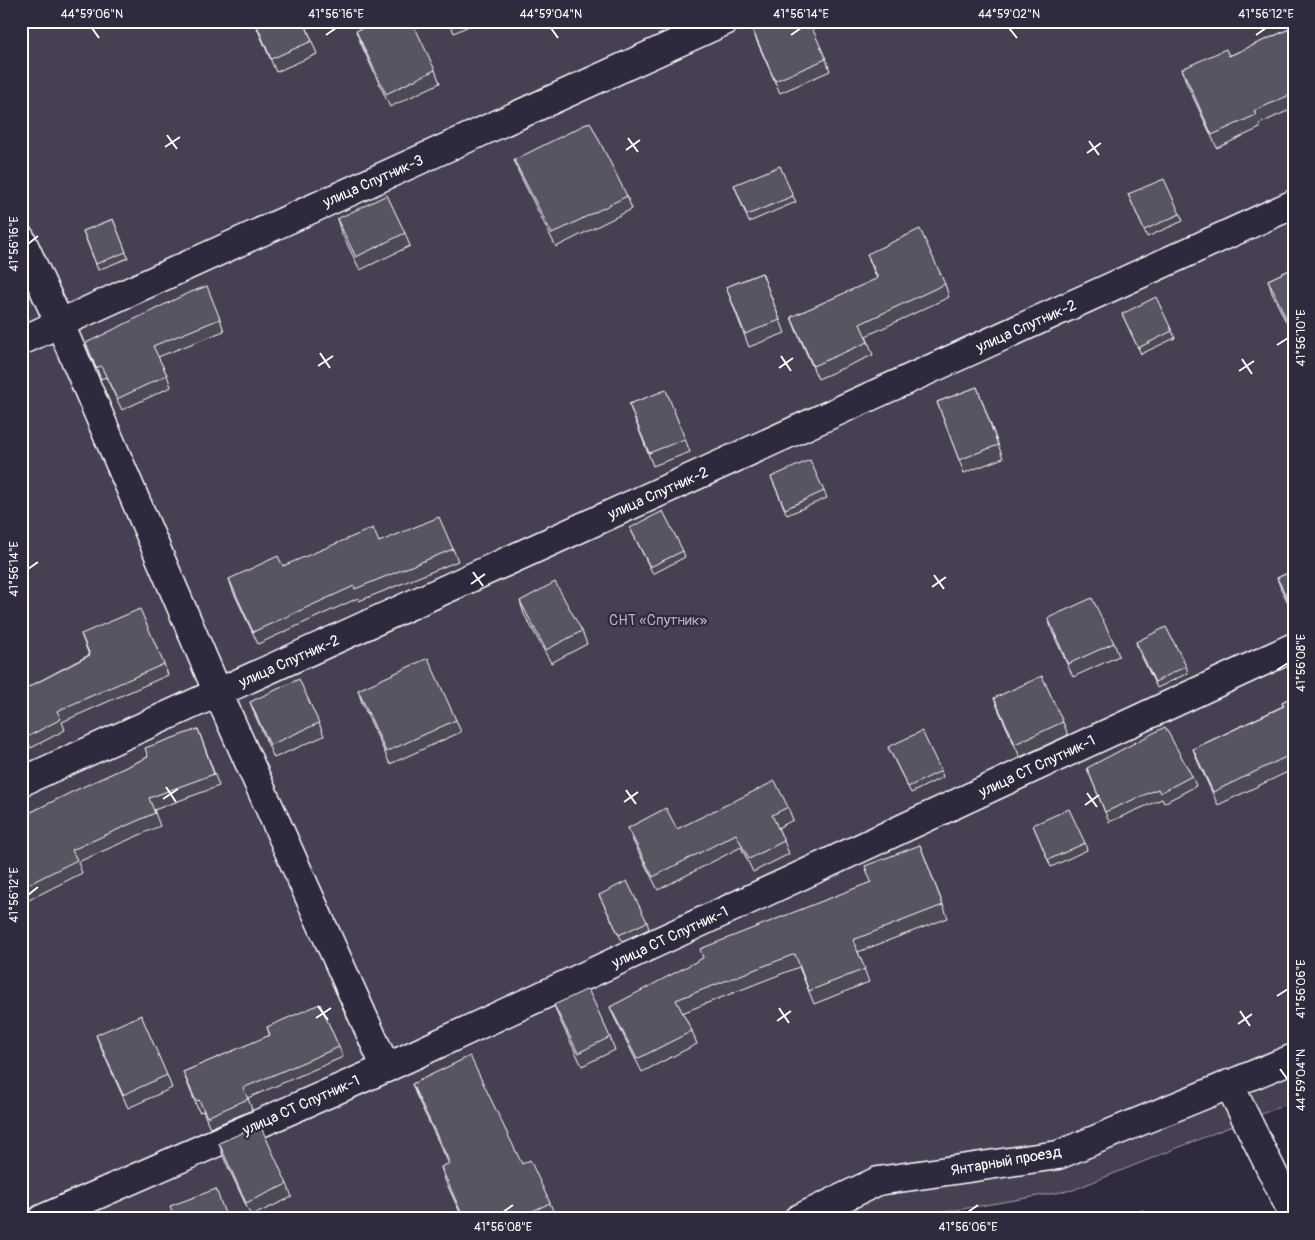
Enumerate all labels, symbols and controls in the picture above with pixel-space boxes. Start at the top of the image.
text: 44°59'06"N [61,7,123,22]
text: 41°56'16"E [308,7,364,22]
text: 44°59'04"N [520,7,582,22]
text: 41°56'14"E [773,7,829,22]
text: 44°59'02"N [978,7,1040,22]
text: 41°56'12"E [1238,7,1294,22]
street label: улица Спутник-3 [319,151,426,213]
text: 41°56'16"E [7,216,22,272]
street label: улица Спутник-2 [972,296,1079,358]
text: 41°56'10"E [1294,310,1309,366]
street label: улица Спутник-2 [604,463,711,525]
text: 41°56'14"E [7,541,22,597]
park label: СНТ «Спутник» [609,611,707,630]
street label: улица Спутник-2 [235,631,342,693]
text: 41°56'08"E [1294,634,1309,692]
street label: улица СТ Спутник-1 [975,731,1099,802]
text: 41°56'12"E [7,867,22,923]
street label: улица СТ Спутник-1 [608,902,732,973]
text: 41°56'06"E [1294,959,1309,1019]
text: 44°59'04"N [1294,1049,1309,1111]
street label: улица СТ Спутник-1 [239,1071,363,1140]
street label: Янтарный проезд [949,1142,1063,1181]
text: 41°56'08"E [474,1220,532,1235]
text: 41°56'06"E [938,1220,998,1235]

